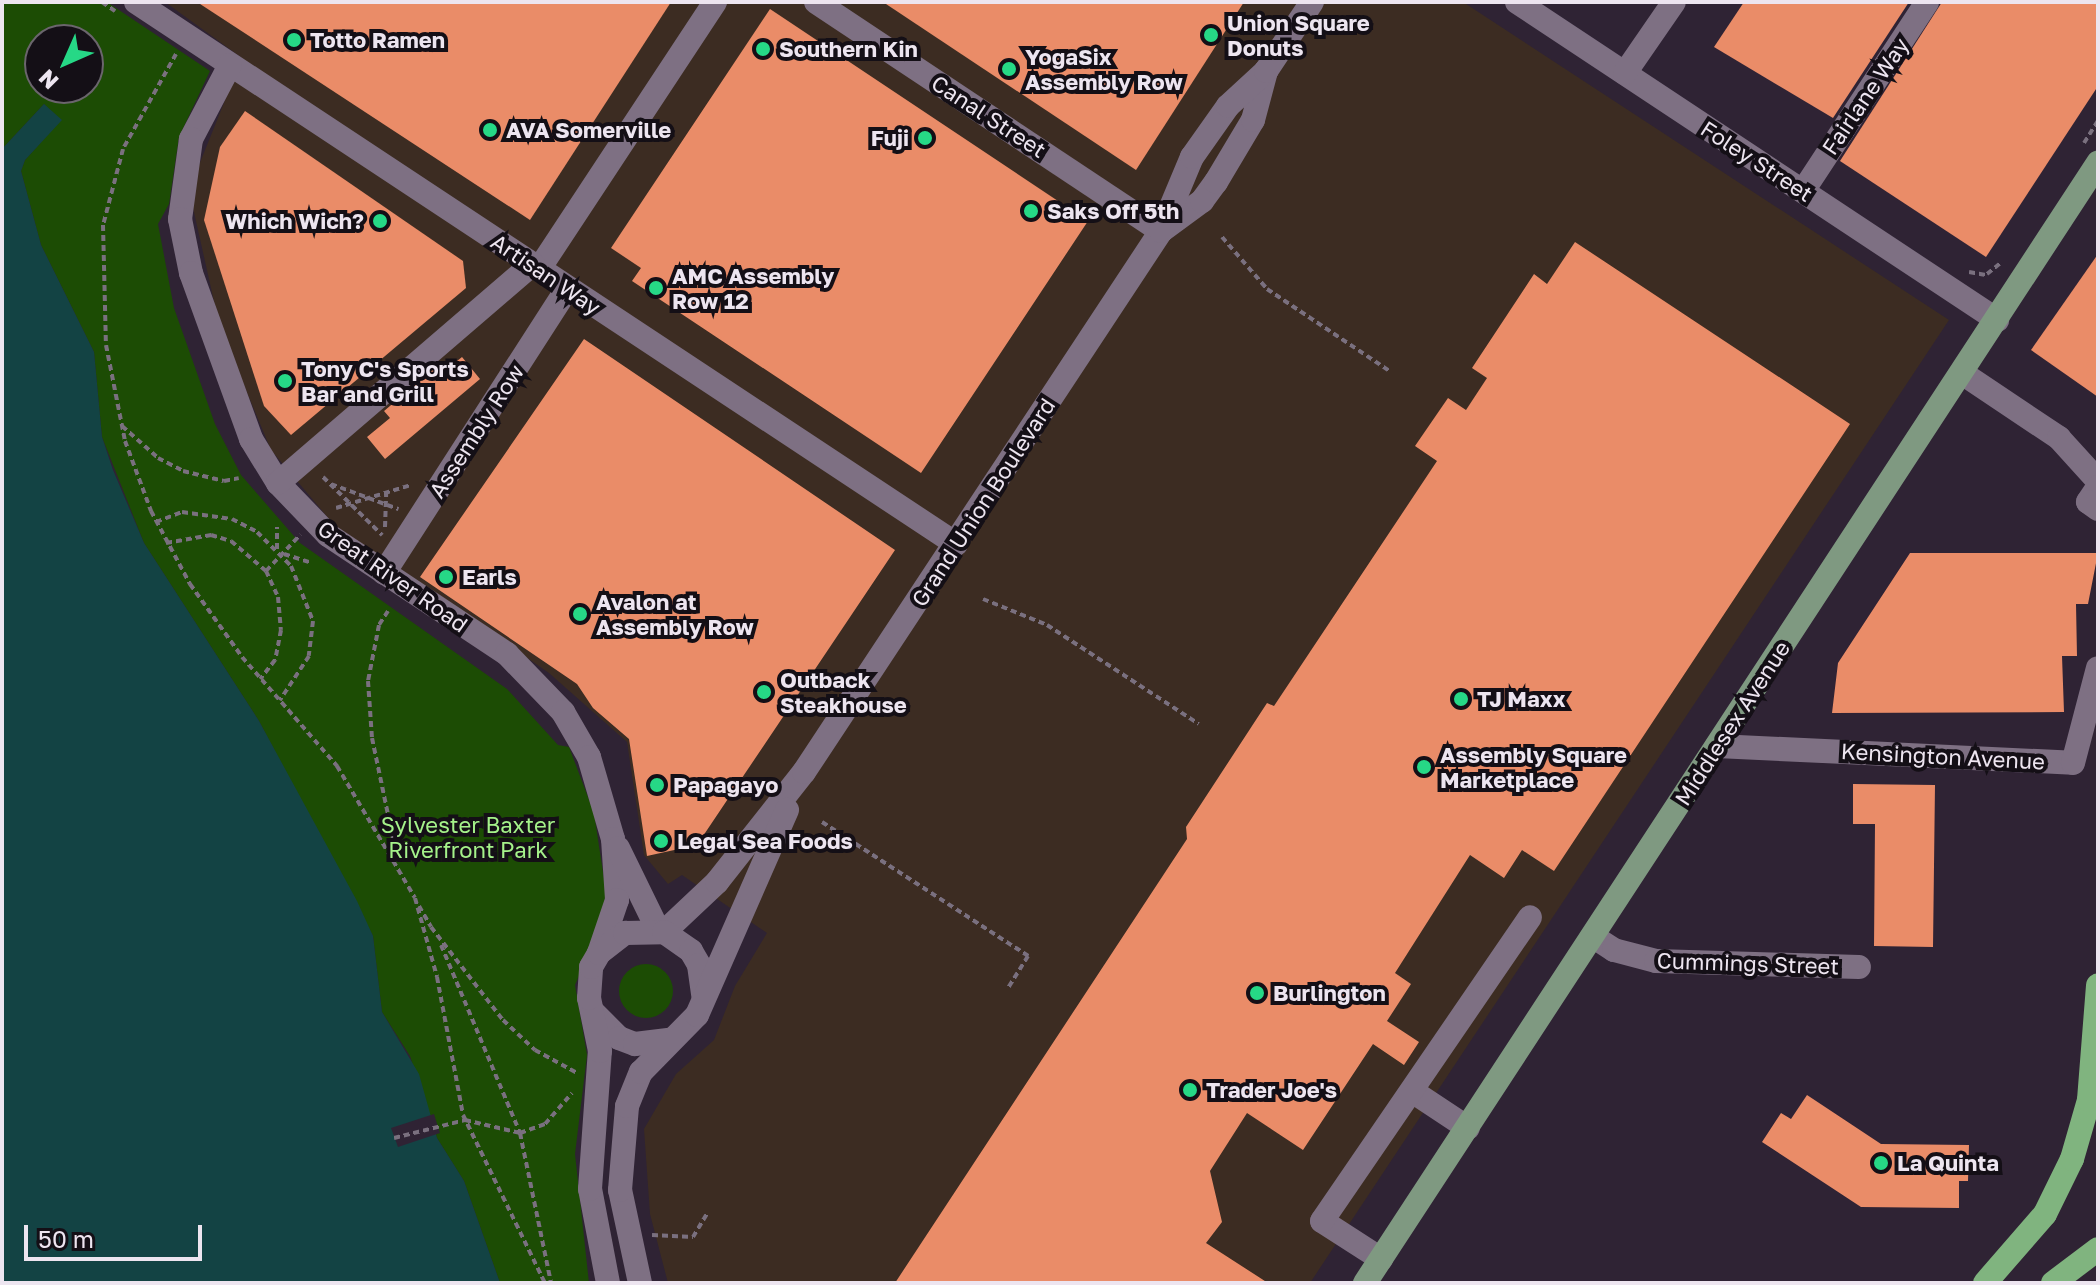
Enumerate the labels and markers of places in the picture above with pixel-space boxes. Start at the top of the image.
place label: Union Square Donuts [1227,9,1370,60]
marker: Union Square Donuts [1202,26,1220,44]
place label: Totto Ramen [310,27,445,53]
marker: Totto Ramen [285,31,303,49]
place label: Southern Kin [779,36,918,62]
marker: Southern Kin [754,40,772,58]
place label: YogaSix Assembly Row [1025,43,1183,94]
marker: YogaSix Assembly Row [1000,60,1018,78]
place label: AVA Somerville [506,117,671,143]
marker: AVA Somerville [481,121,499,139]
place label: Fuji [871,125,909,151]
marker: Fuji [916,129,934,147]
place label: Saks Off 5th [1047,198,1179,224]
marker: Saks Off 5th [1022,202,1040,220]
place label: Which Wich? [225,208,364,234]
marker: Which Wich? [371,212,389,230]
place label: AMC Assembly Row 12 [672,262,834,314]
marker: AMC Assembly Row 12 [647,279,665,297]
place label: Tony C's Sports Bar and Grill [301,355,469,406]
marker: Tony C's Sports Bar and Grill [276,372,294,390]
place label: Earls [462,564,517,590]
marker: Earls [437,568,455,586]
place label: Avalon at Assembly Row [596,588,754,640]
marker: Avalon at Assembly Row [571,605,589,623]
place label: Outback Steakhouse [780,666,907,718]
marker: Outback Steakhouse [755,683,773,701]
place label: TJ Maxx [1477,686,1565,712]
marker: TJ Maxx [1452,690,1470,708]
place label: Assembly Square Marketplace [1440,741,1627,792]
marker: Assembly Square Marketplace [1415,758,1433,776]
place label: Papagayo [673,772,778,798]
marker: Papagayo [648,776,666,794]
place label: Legal Sea Foods [677,828,853,854]
marker: Legal Sea Foods [652,832,670,850]
place label: Burlington [1273,980,1386,1006]
marker: Burlington [1248,984,1266,1002]
place label: Trader Joe's [1206,1077,1337,1103]
marker: Trader Joe's [1181,1081,1199,1099]
place label: La Quinta [1897,1150,1999,1176]
marker: La Quinta [1872,1154,1890,1172]

